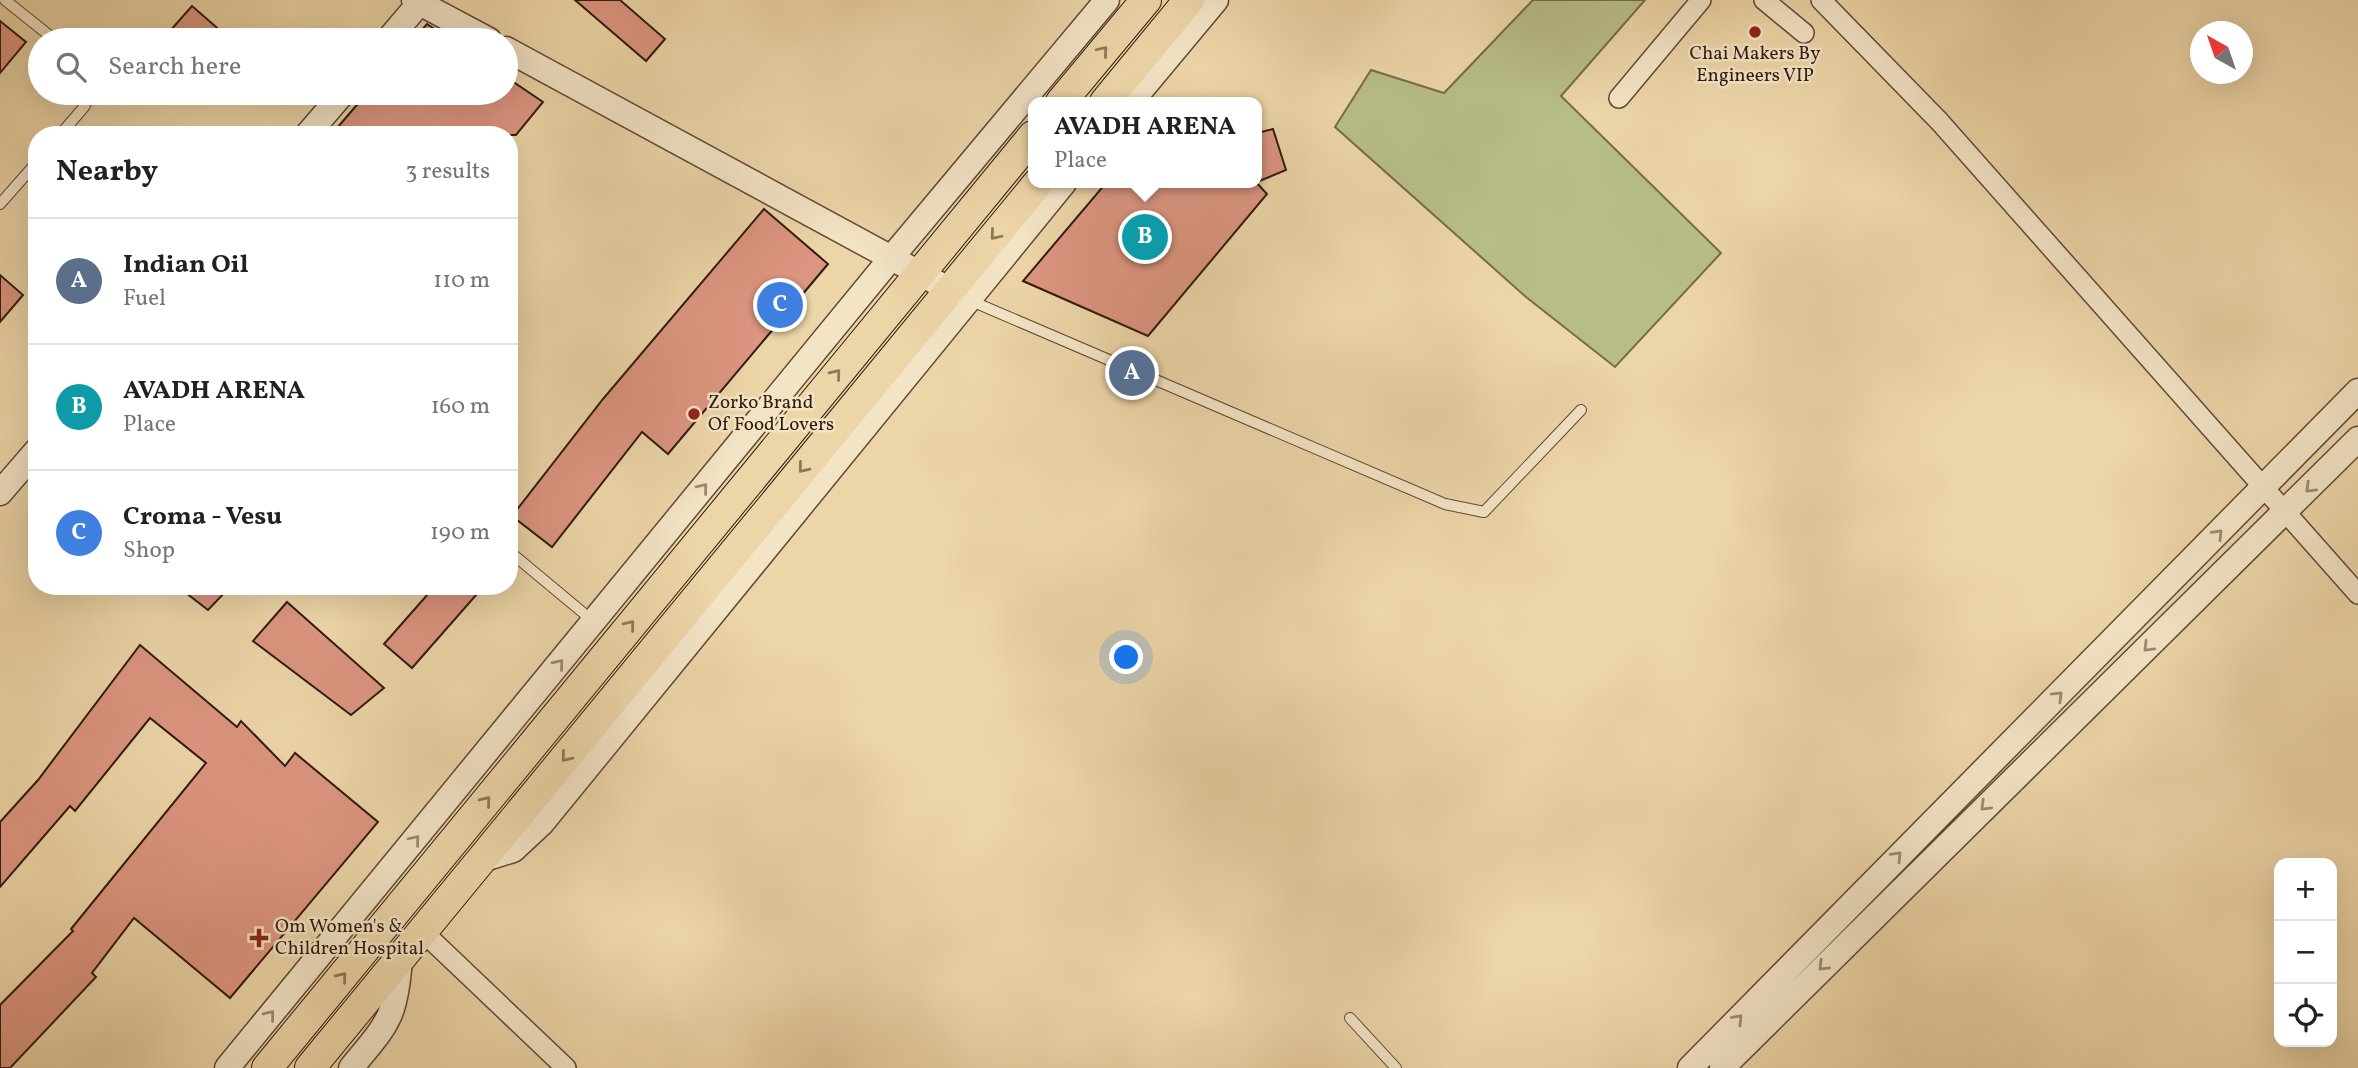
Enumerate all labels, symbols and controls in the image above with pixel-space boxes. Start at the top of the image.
north arrow [2190,21,2253,84]
marker: Chai Makers By Engineers VIP [1747,24,1763,40]
search box [28,28,518,105]
place label: Chai Makers By Engineers VIP [1690,41,1820,89]
one-way arrow [1095,47,1108,59]
icon: search [52,48,90,86]
text: Search here [108,49,241,85]
popup [1028,97,1262,188]
text: AVADH ARENA [1054,109,1236,145]
text: Place [1054,145,1107,177]
text: Nearby [56,151,158,193]
text: 3 results [405,156,490,188]
pin: B [1122,211,1168,263]
one-way arrow [991,227,1003,240]
text: Indian Oil [123,247,249,283]
text: A [71,265,87,297]
text: 110 m [433,265,490,297]
pin: C [757,279,803,331]
text: Fuel [123,283,166,315]
pin: A [1109,347,1155,399]
one-way arrow [828,369,841,381]
text: AVADH ARENA [123,373,305,409]
place label: Zorko Brand Of Food Lovers [708,390,834,438]
text: B [71,391,87,423]
text: 160 m [431,391,490,423]
marker: Zorko Brand Of Food Lovers [686,406,702,422]
text: Place [123,409,176,441]
one-way arrow [799,460,812,472]
one-way arrow [2305,479,2318,492]
one-way arrow [695,483,707,496]
text: Croma - Vesu [123,499,282,535]
text: C [72,517,86,549]
text: 190 m [430,517,490,549]
one-way arrow [2209,529,2222,542]
text: Shop [123,535,175,567]
one-way arrow [622,621,634,634]
one-way arrow [2143,639,2156,652]
your location [1109,640,1143,674]
one-way arrow [551,659,563,672]
one-way arrow [2050,691,2063,704]
one-way arrow [561,750,574,762]
one-way arrow [478,797,490,810]
one-way arrow [1980,798,1993,811]
one-way arrow [407,835,419,848]
one-way arrow [1888,851,1901,864]
map controls [2274,858,2337,1047]
button: + [2274,858,2337,921]
place label: Om Women's & Children Hospital [275,914,424,962]
button: − [2274,921,2337,984]
marker: Om Women's & Children Hospital [249,928,269,948]
one-way arrow [1819,958,1832,971]
one-way arrow [333,973,346,985]
button: locate [2274,984,2337,1047]
one-way arrow [262,1011,275,1023]
one-way arrow [1729,1014,1742,1027]

